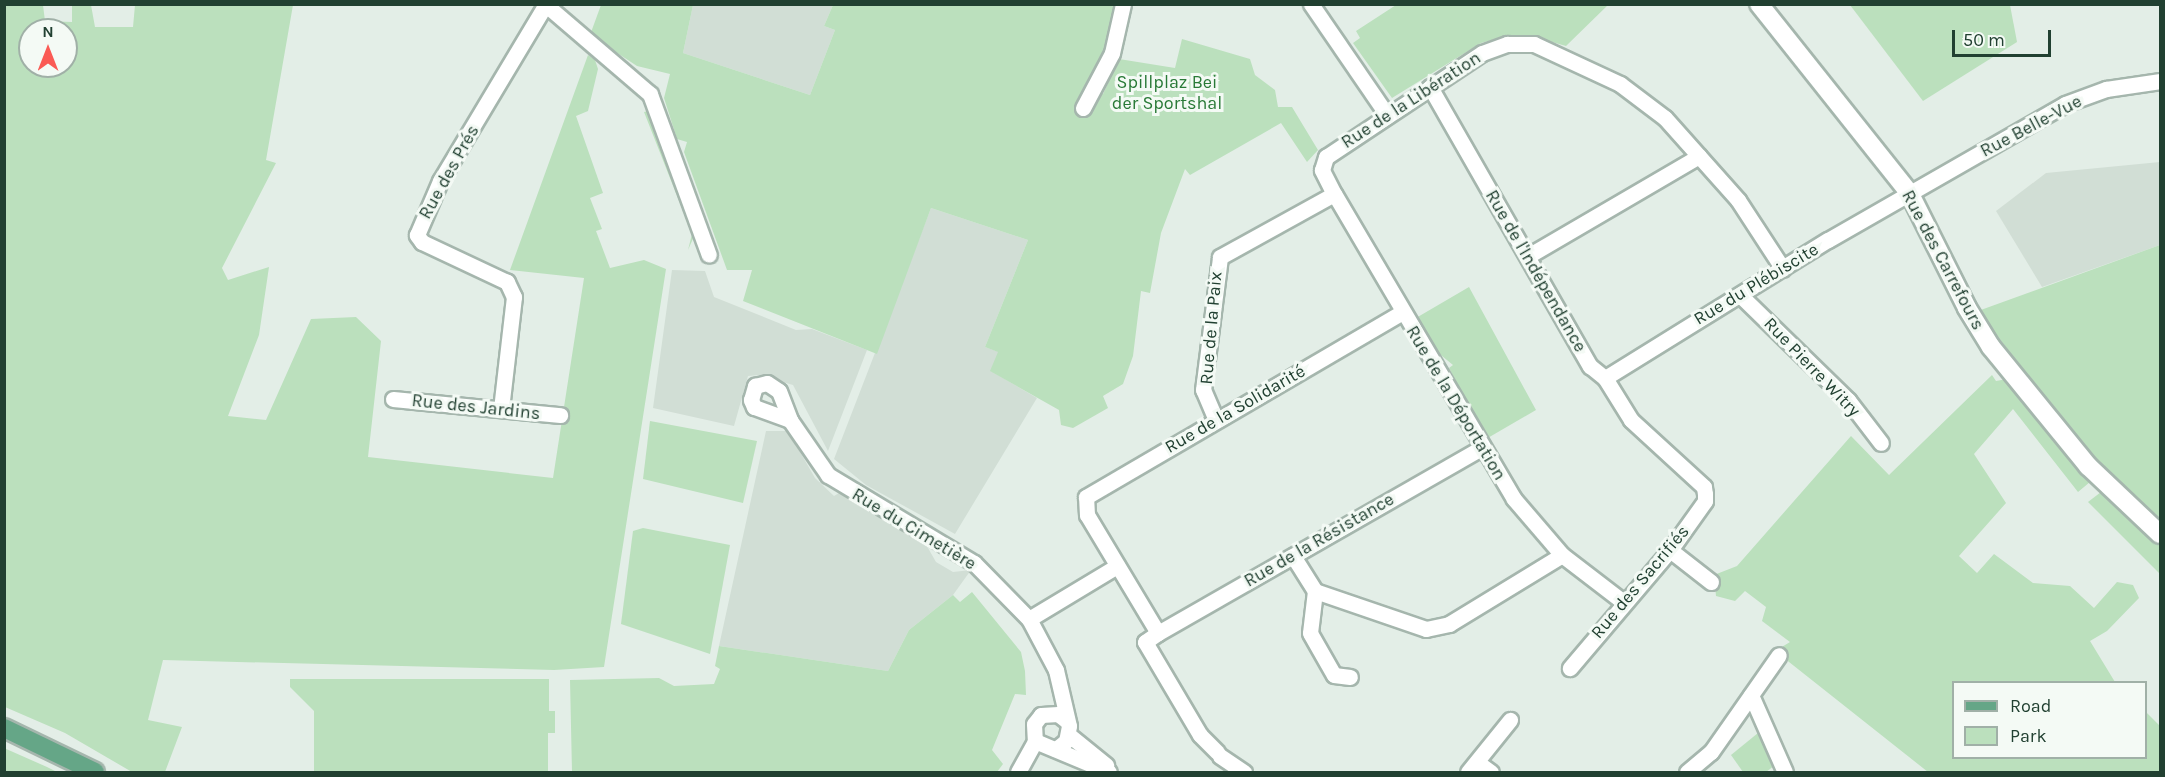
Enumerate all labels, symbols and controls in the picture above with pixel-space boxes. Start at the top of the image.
north arrow [18,18,78,78]
scale bar [1955,18,2054,56]
text: N [42,22,54,41]
text: 50 m [1963,29,2005,51]
street label: Rue de la Libération [1337,47,1485,153]
park label: Spillplaz Bei der Sportshal [1112,72,1222,115]
street label: Rue Belle-Vue [1977,90,2085,162]
street label: Rue des Prés [414,121,484,223]
street label: Rue de l'Indépendance [1481,186,1591,356]
street label: Rue des Carrefours [1897,186,1989,334]
street label: Rue du Plébiscite [1690,238,1822,330]
street label: Rue de la Paix [1195,271,1227,385]
street label: Rue Pierre Witry [1759,313,1865,421]
street label: Rue de la Déportation [1401,322,1511,484]
street label: Rue de la Solidarité [1161,360,1309,458]
street label: Rue des Jardins [411,390,541,424]
street label: Rue du Cimetière [848,483,980,575]
street label: Rue de la Résistance [1240,488,1398,592]
street label: Rue des Sacrifiés [1586,521,1694,643]
legend [1952,681,2147,759]
text: Road [2010,695,2051,717]
text: Park [2010,725,2047,747]

